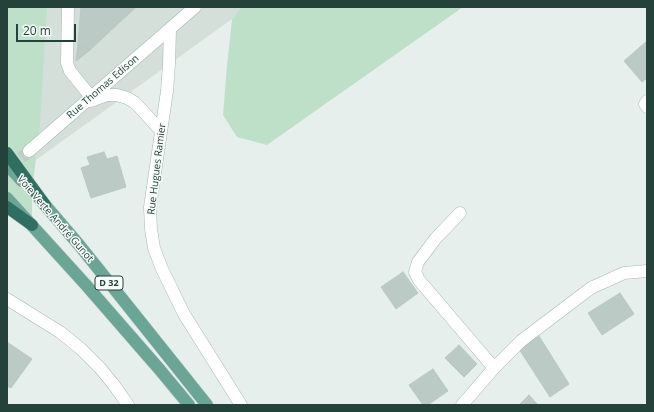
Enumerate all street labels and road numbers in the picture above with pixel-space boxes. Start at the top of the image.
street label: Rue Thomas Edison [65,52,141,122]
street label: Rue Hugues Ramier [145,123,169,215]
street label: Voie Verte André Gunot [14,173,96,265]
road number: D 32 [95,276,123,290]

